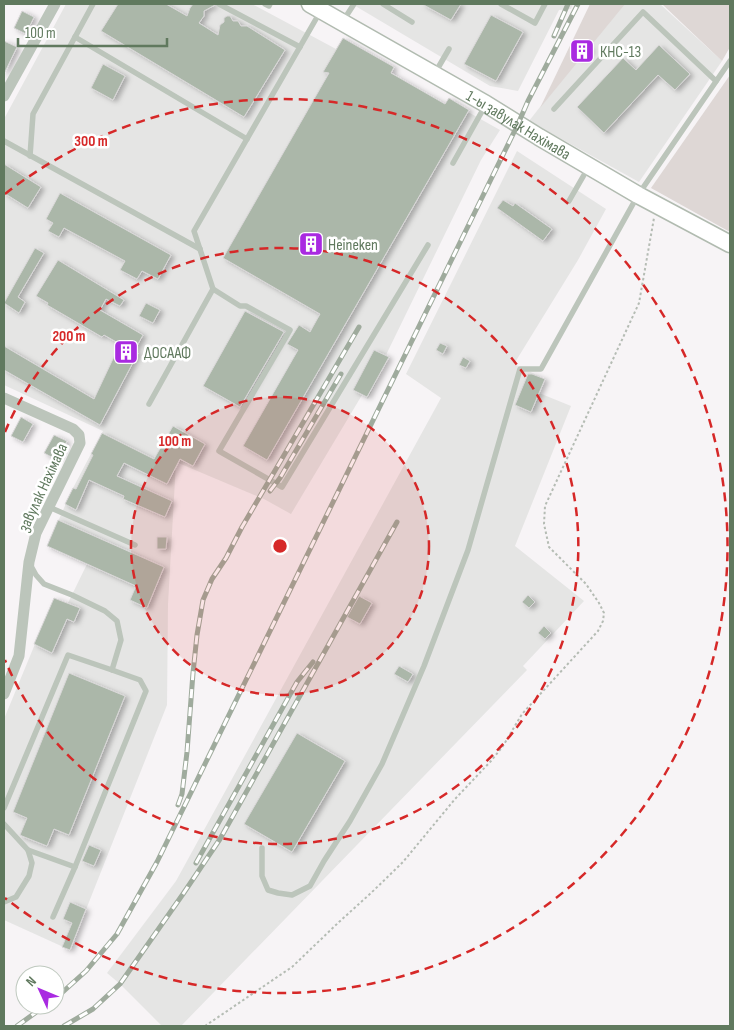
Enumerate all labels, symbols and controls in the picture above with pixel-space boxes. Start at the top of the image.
scale bar [18,15,166,47]
text: 100 m [25,24,56,43]
building icon: КНС-13 [569,38,595,64]
place label: КНС-13 [600,43,641,62]
street label: 1-ы завулак Нахімава [463,87,574,164]
text: 300 m [74,132,108,151]
building icon: Heineken [298,231,324,257]
place label: Heineken [328,236,378,255]
text: 200 m [52,327,86,346]
building icon: ДОСААФ [113,339,139,365]
place label: ДОСААФ [144,344,191,363]
text: 100 m [159,432,191,451]
street label: завулак Нахімава [15,440,72,535]
centre of rings [271,537,289,555]
north arrow [15,965,65,1015]
text: N [22,973,40,990]

